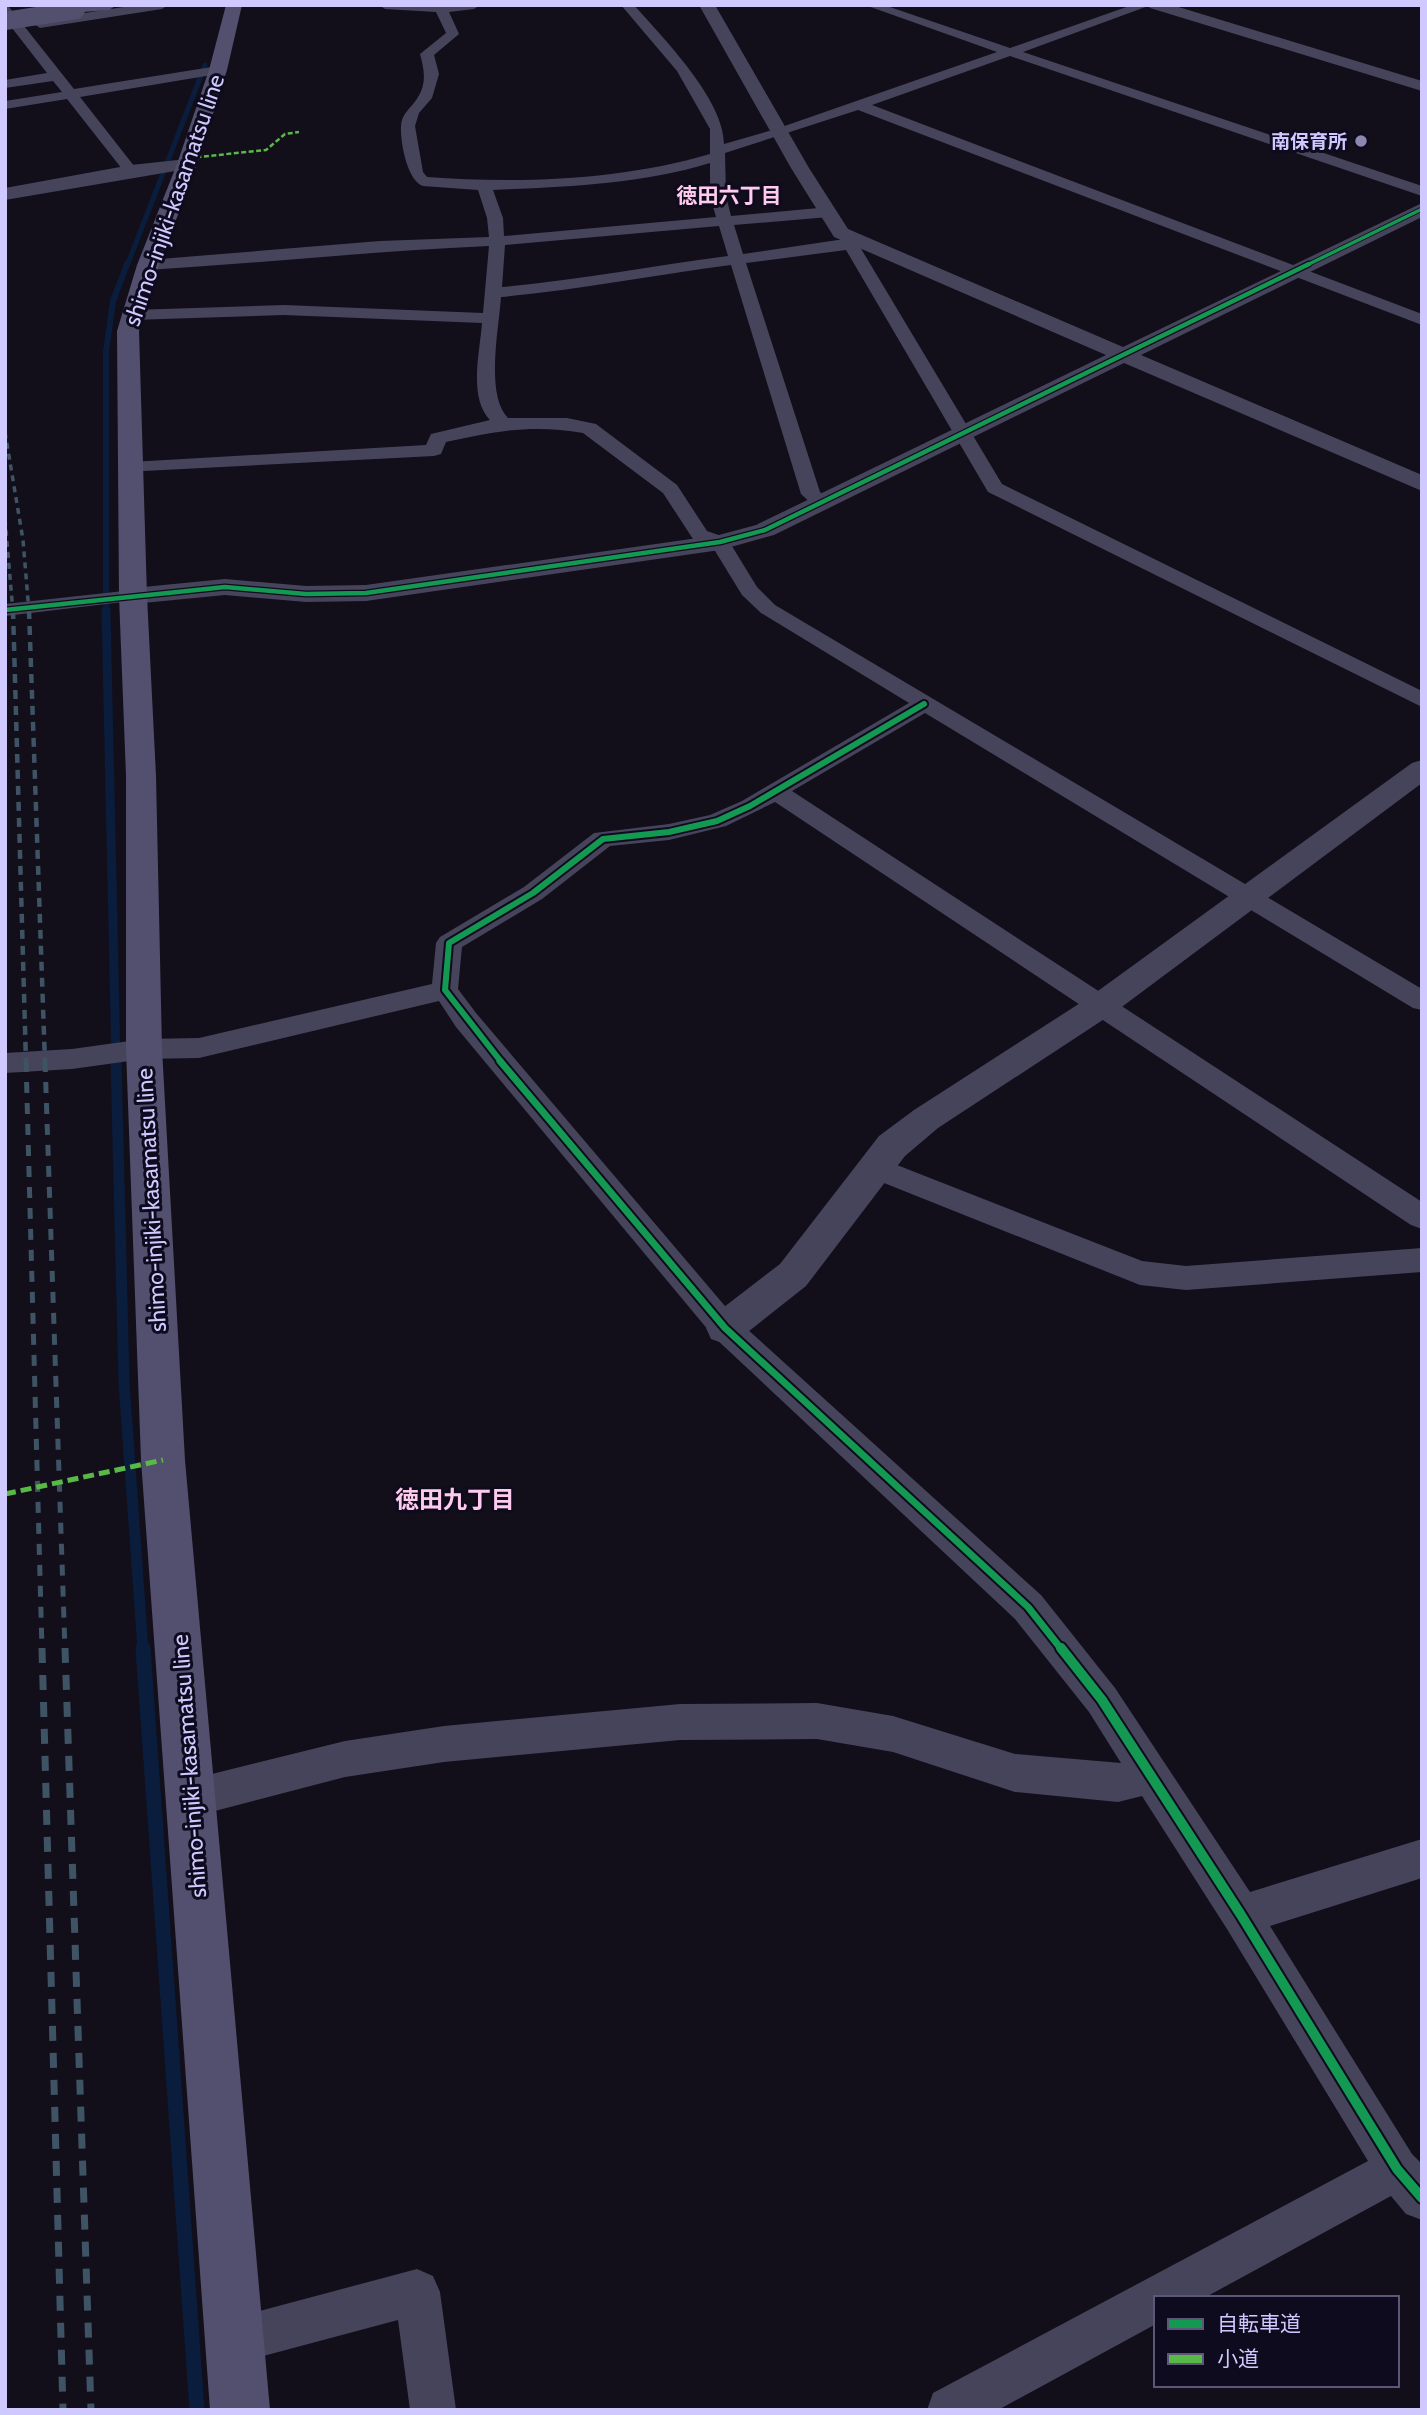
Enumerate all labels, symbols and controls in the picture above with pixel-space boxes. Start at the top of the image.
street label: shimo-injiki-kasamatsu line [118,70,230,329]
place label: 南保育所 [1271,130,1347,153]
marker: 南保育所 [1353,133,1369,149]
district label: 徳田六丁目 [677,183,782,208]
street label: shimo-injiki-kasamatsu line [130,1067,172,1333]
district label: 徳田九丁目 [395,1485,515,1514]
street label: shimo-injiki-kasamatsu line [166,1633,212,1899]
legend [1154,2296,1399,2387]
text: 自転車道 [1217,2311,1301,2336]
text: 小道 [1217,2346,1259,2371]

